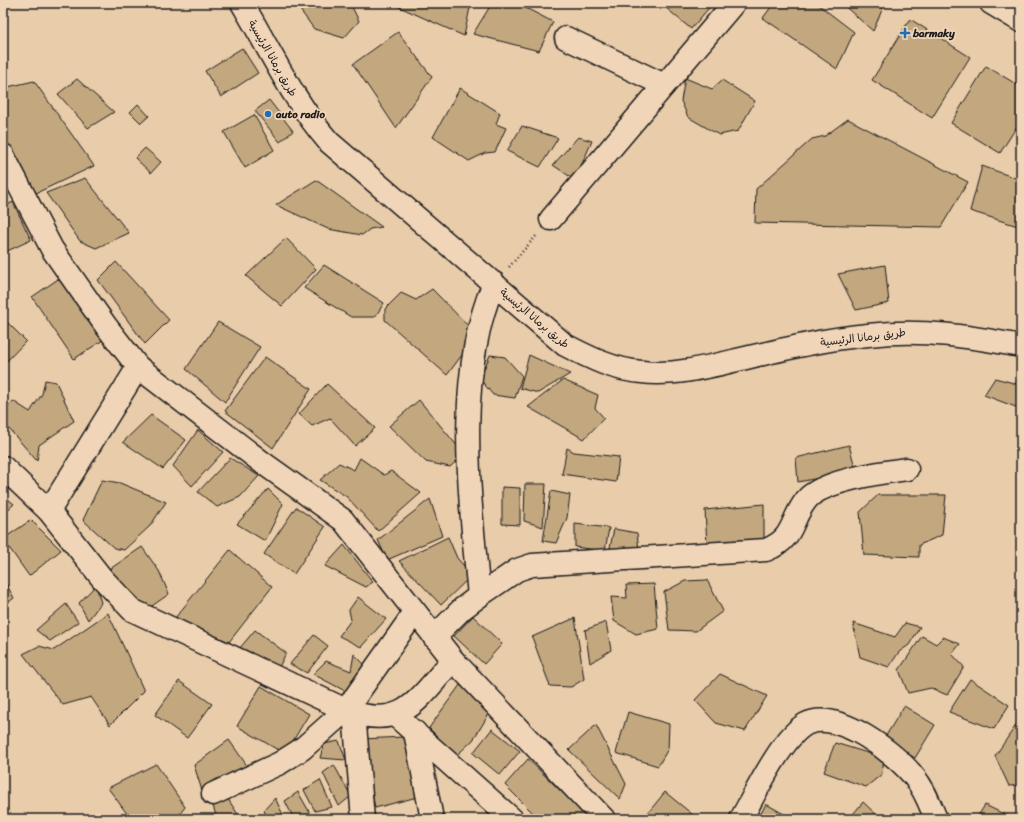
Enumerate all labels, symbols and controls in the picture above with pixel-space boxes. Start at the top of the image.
street label: طريق برمانا الرئيسية [243,16,302,100]
place label: barmaky [912,24,955,43]
marker: barmaky [900,28,910,38]
place label: auto radio [275,105,325,124]
marker: auto radio [263,109,273,119]
street label: طريق برمانا الرئيسية [496,283,574,353]
street label: طريق برمانا الرئيسية [819,323,907,352]

